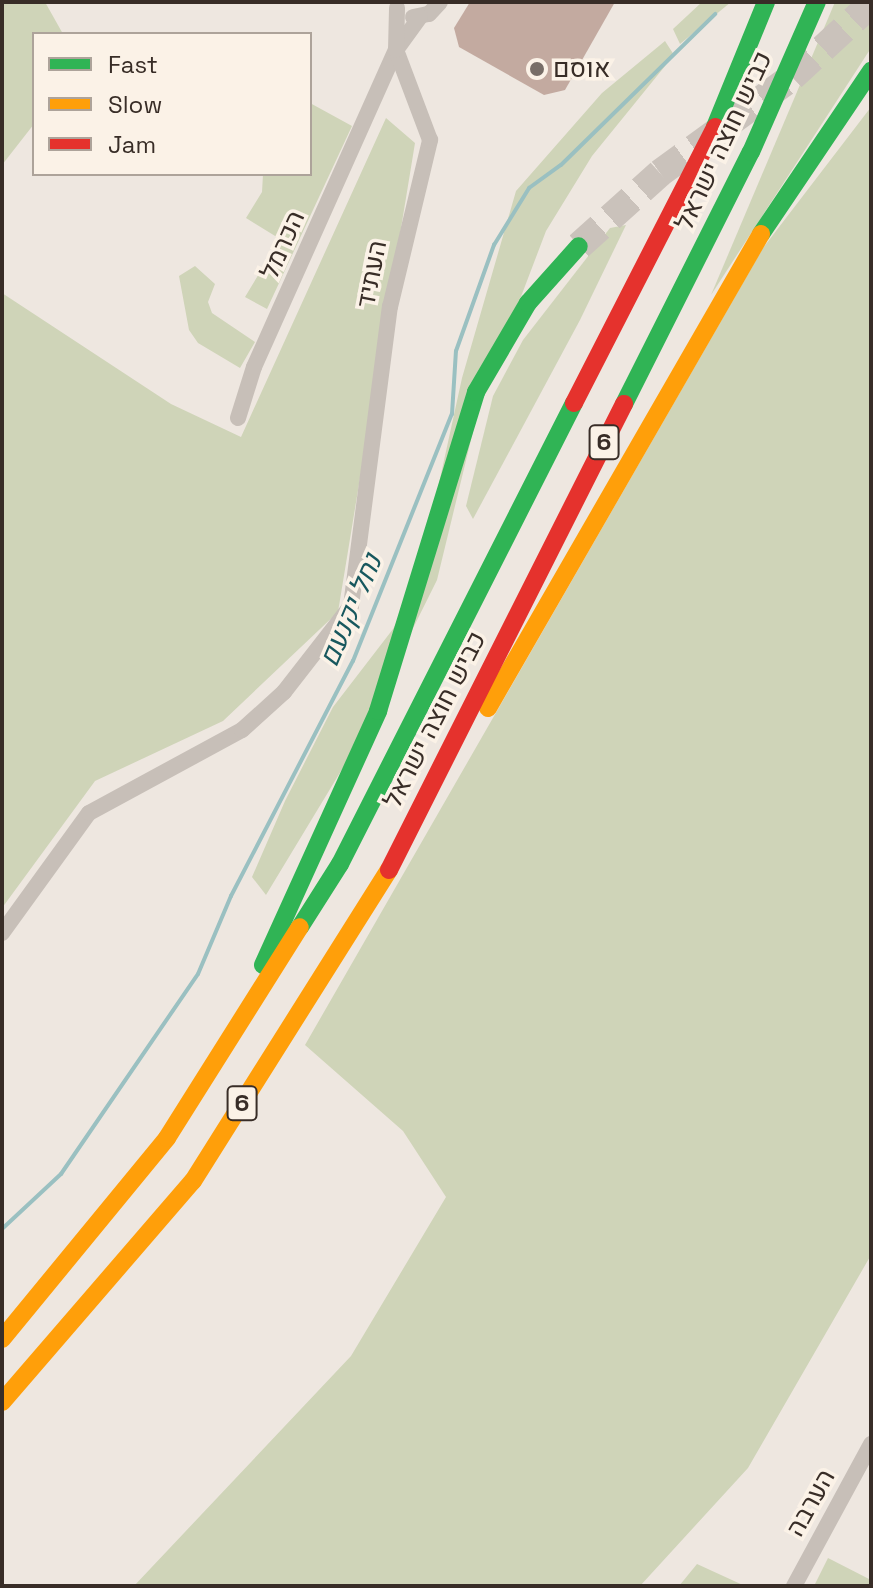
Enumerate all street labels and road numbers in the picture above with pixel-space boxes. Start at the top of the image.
street label: כביש חוצה ישראל [669,47,779,235]
street label: הכרמל [254,206,312,284]
street label: העתיד [350,238,394,310]
road number: 6 [588,422,620,462]
street label: כביש חוצה ישראל [377,627,493,813]
road number: 6 [226,1083,258,1123]
street label: הערבה [780,1464,842,1542]

